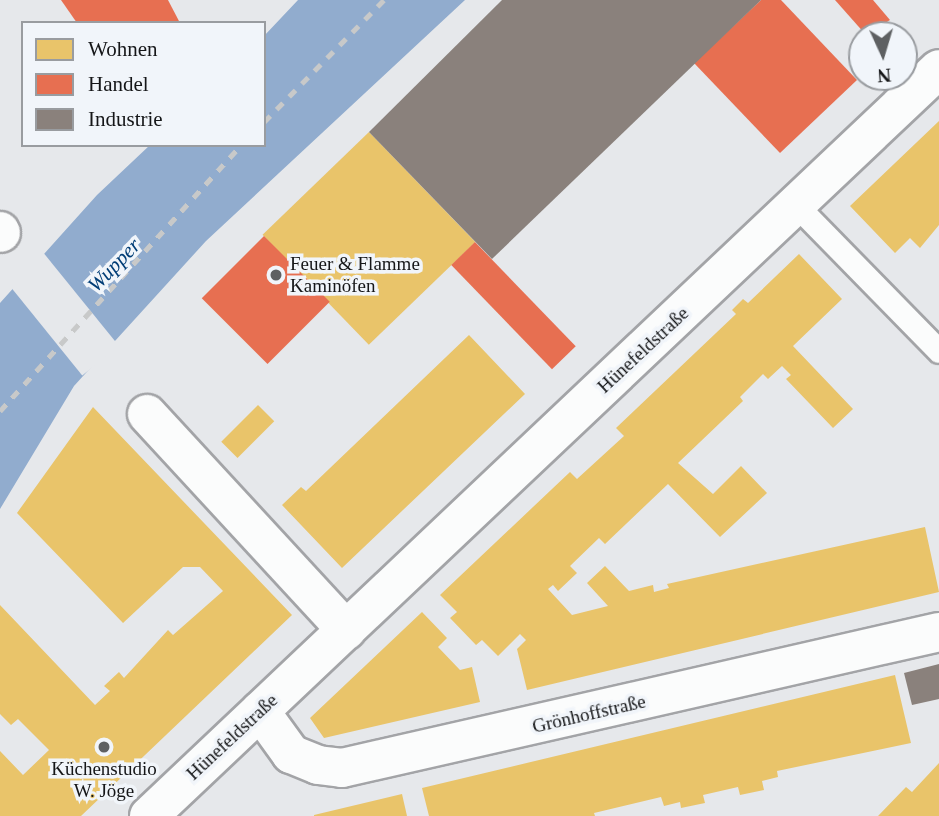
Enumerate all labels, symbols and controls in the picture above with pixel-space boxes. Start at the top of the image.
legend [21,21,266,147]
north arrow [848,21,918,91]
text: Wohnen [88,37,157,61]
text: N [877,64,892,86]
text: Handel [88,72,149,96]
text: Industrie [88,107,163,131]
water label: Wupper [82,233,146,297]
place label: Feuer & Flamme Kaminöfen [290,253,420,297]
marker: Feuer & Flamme Kaminöfen [268,267,284,283]
street label: Hünefeldstraße [593,302,693,398]
street label: Hünefeldstraße [182,689,282,785]
street label: Grönhoffstraße [530,690,648,738]
marker: Küchenstudio W. Jöge [96,739,112,755]
place label: Küchenstudio W. Jöge [51,758,157,802]

